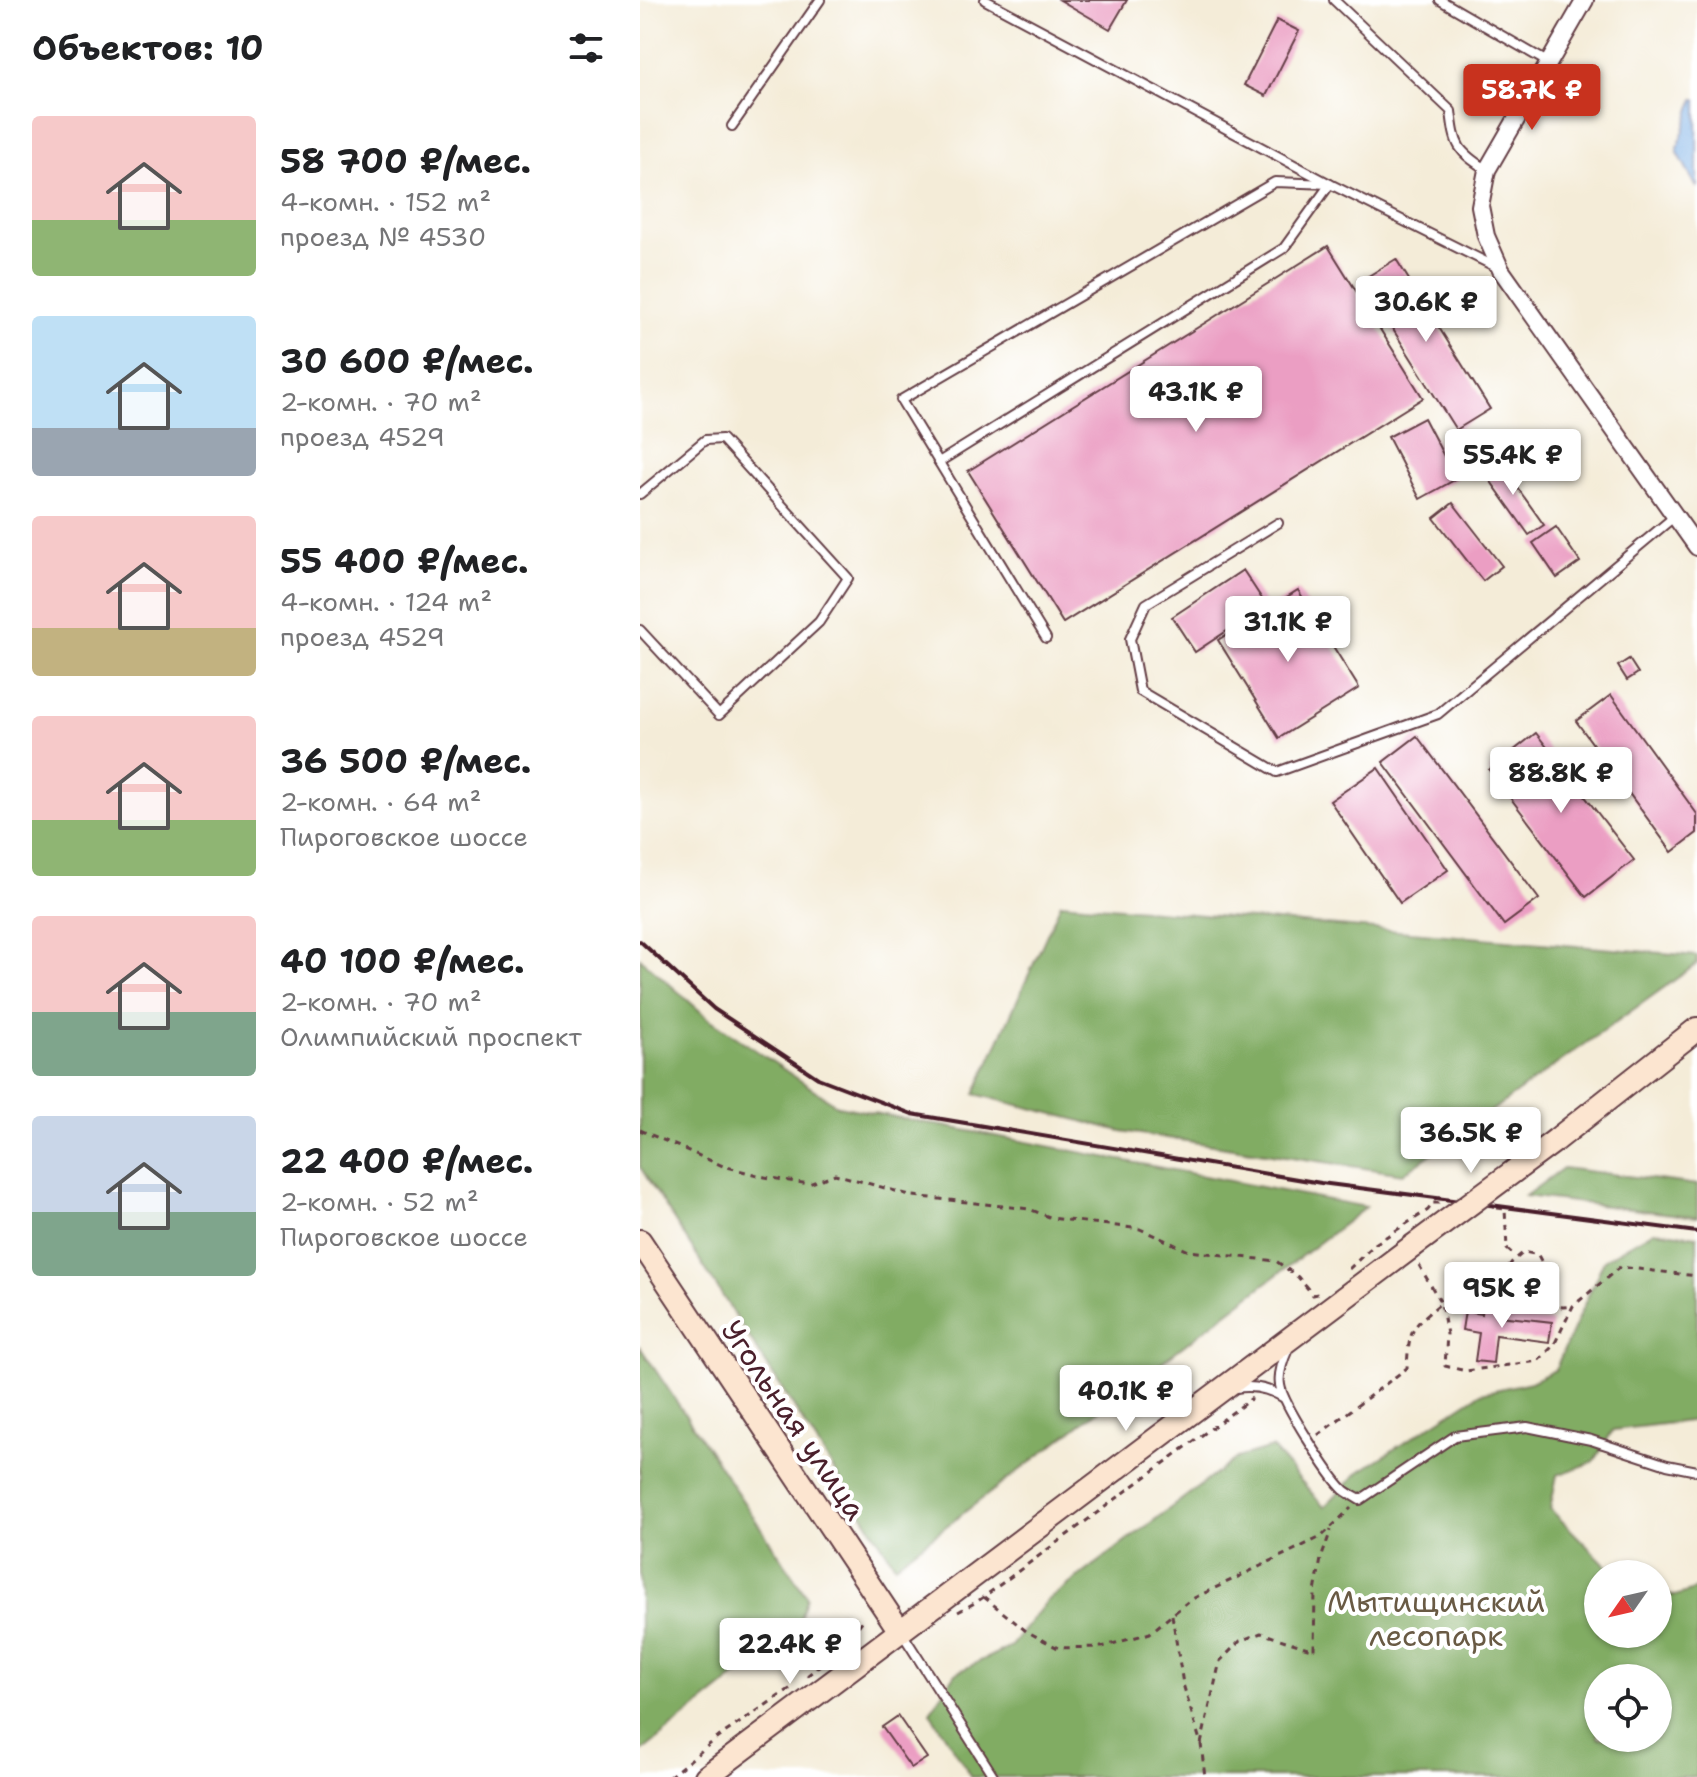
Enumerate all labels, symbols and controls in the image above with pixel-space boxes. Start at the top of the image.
text: Объектов: 10 [32,25,264,71]
icon: filters [564,26,608,70]
pin: 58.7K ₽ [1458,64,1606,132]
text: 58.7K ₽ [1481,72,1583,107]
text: 58 700 ₽/мес. [280,138,531,184]
icon: home [96,148,192,244]
text: 4-комн. · 152 m² [280,184,491,219]
text: проезд № 4530 [280,219,486,254]
pin: 30.6K ₽ [1352,276,1500,344]
text: 30.6K ₽ [1374,284,1478,319]
text: 30 600 ₽/мес. [280,338,534,384]
icon: home [96,348,192,444]
pin: 43.1K ₽ [1122,366,1270,434]
text: 43.1K ₽ [1148,374,1244,409]
text: 2-комн. · 70 m² [280,384,482,419]
text: проезд 4529 [280,419,445,454]
pin: 55.4K ₽ [1439,429,1587,497]
text: 55.4K ₽ [1463,437,1563,472]
text: 55 400 ₽/мес. [280,538,528,584]
icon: home [96,548,192,644]
text: 4-комн. · 124 m² [280,584,492,619]
pin: 31.1K ₽ [1214,596,1362,664]
text: 31.1K ₽ [1243,604,1333,639]
text: проезд 4529 [280,619,445,654]
text: 36 500 ₽/мес. [280,738,531,784]
pin: 88.8K ₽ [1487,747,1635,815]
icon: home [96,748,192,844]
text: 88.8K ₽ [1508,755,1614,790]
text: 2-комн. · 64 m² [280,784,482,819]
text: Пироговское шоссе [280,819,528,854]
text: 40 100 ₽/мес. [280,938,525,984]
icon: home [96,948,192,1044]
text: 2-комн. · 70 m² [280,984,482,1019]
text: Олимпийский проспект [280,1019,582,1054]
pin: 36.5K ₽ [1397,1107,1545,1175]
text: 36.5K ₽ [1419,1115,1523,1150]
text: 22 400 ₽/мес. [280,1138,533,1184]
icon: home [96,1148,192,1244]
text: 2-комн. · 52 m² [280,1184,479,1219]
text: Пироговское шоссе [280,1219,528,1254]
pin: 95K ₽ [1446,1262,1558,1330]
text: 95K ₽ [1462,1270,1542,1305]
street label: Угольная улица [712,1312,876,1528]
pin: 40.1K ₽ [1052,1365,1200,1433]
text: 40.1K ₽ [1078,1373,1174,1408]
north arrow [1584,1560,1672,1648]
map controls [1584,1560,1672,1752]
park label: Мытищинский лесопарк [1327,1581,1545,1656]
pin: 22.4K ₽ [716,1618,864,1686]
text: 22.4K ₽ [738,1626,842,1661]
button: locate [1584,1664,1672,1752]

